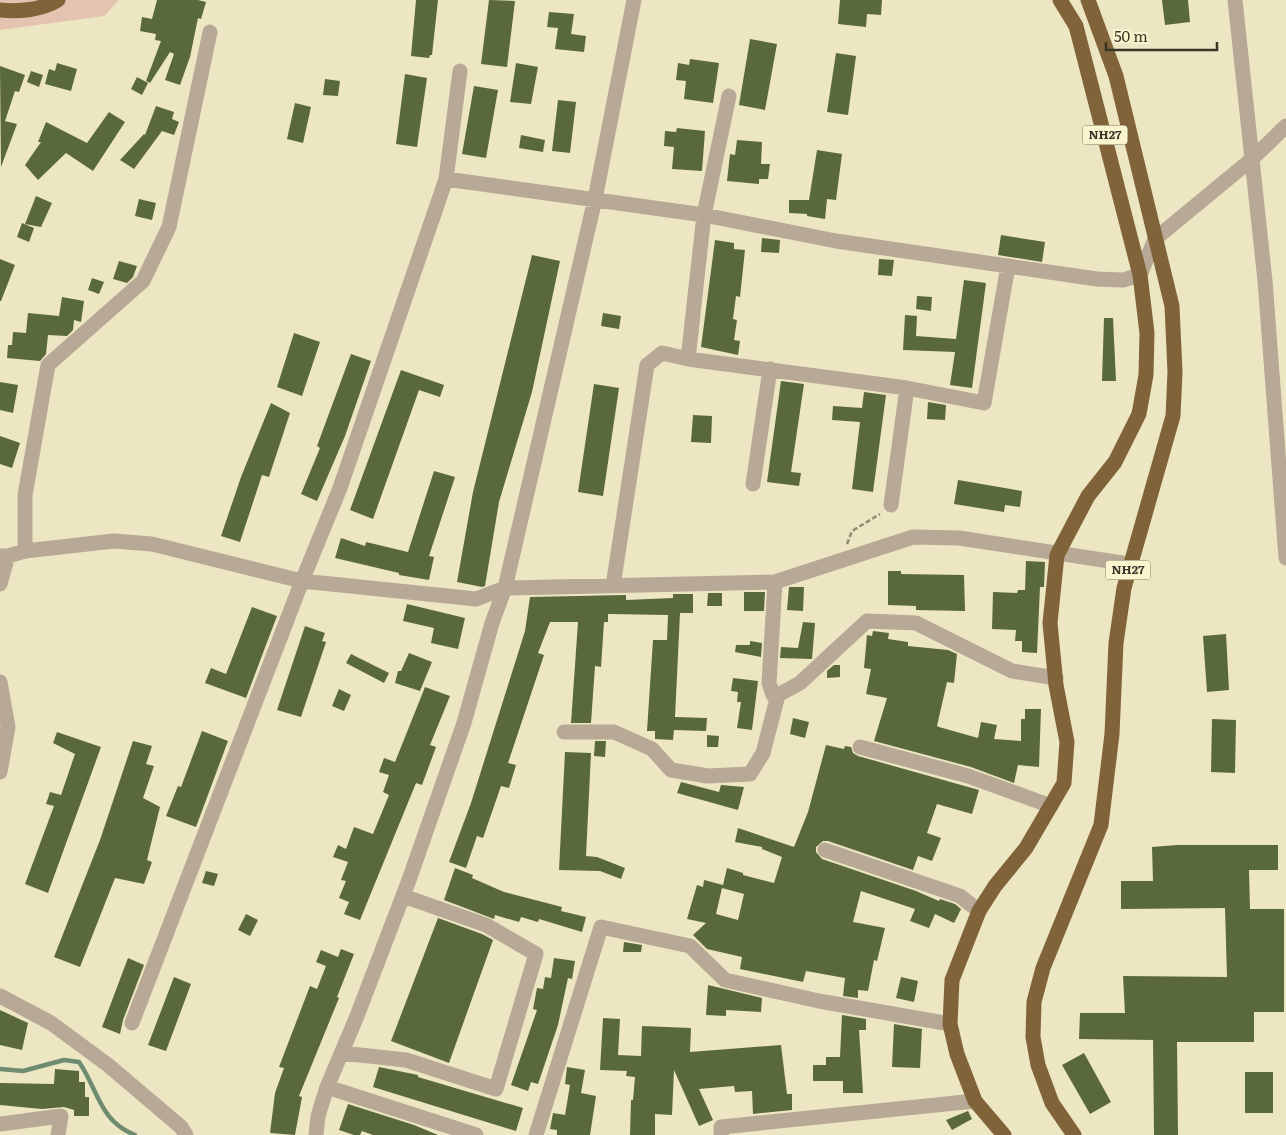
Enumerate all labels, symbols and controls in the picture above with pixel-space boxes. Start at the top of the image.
scale bar [1106,20,1217,52]
text: 50 m [1114,24,1148,47]
road number: NH27 [1082,126,1128,144]
road number: NH27 [1106,560,1150,580]

